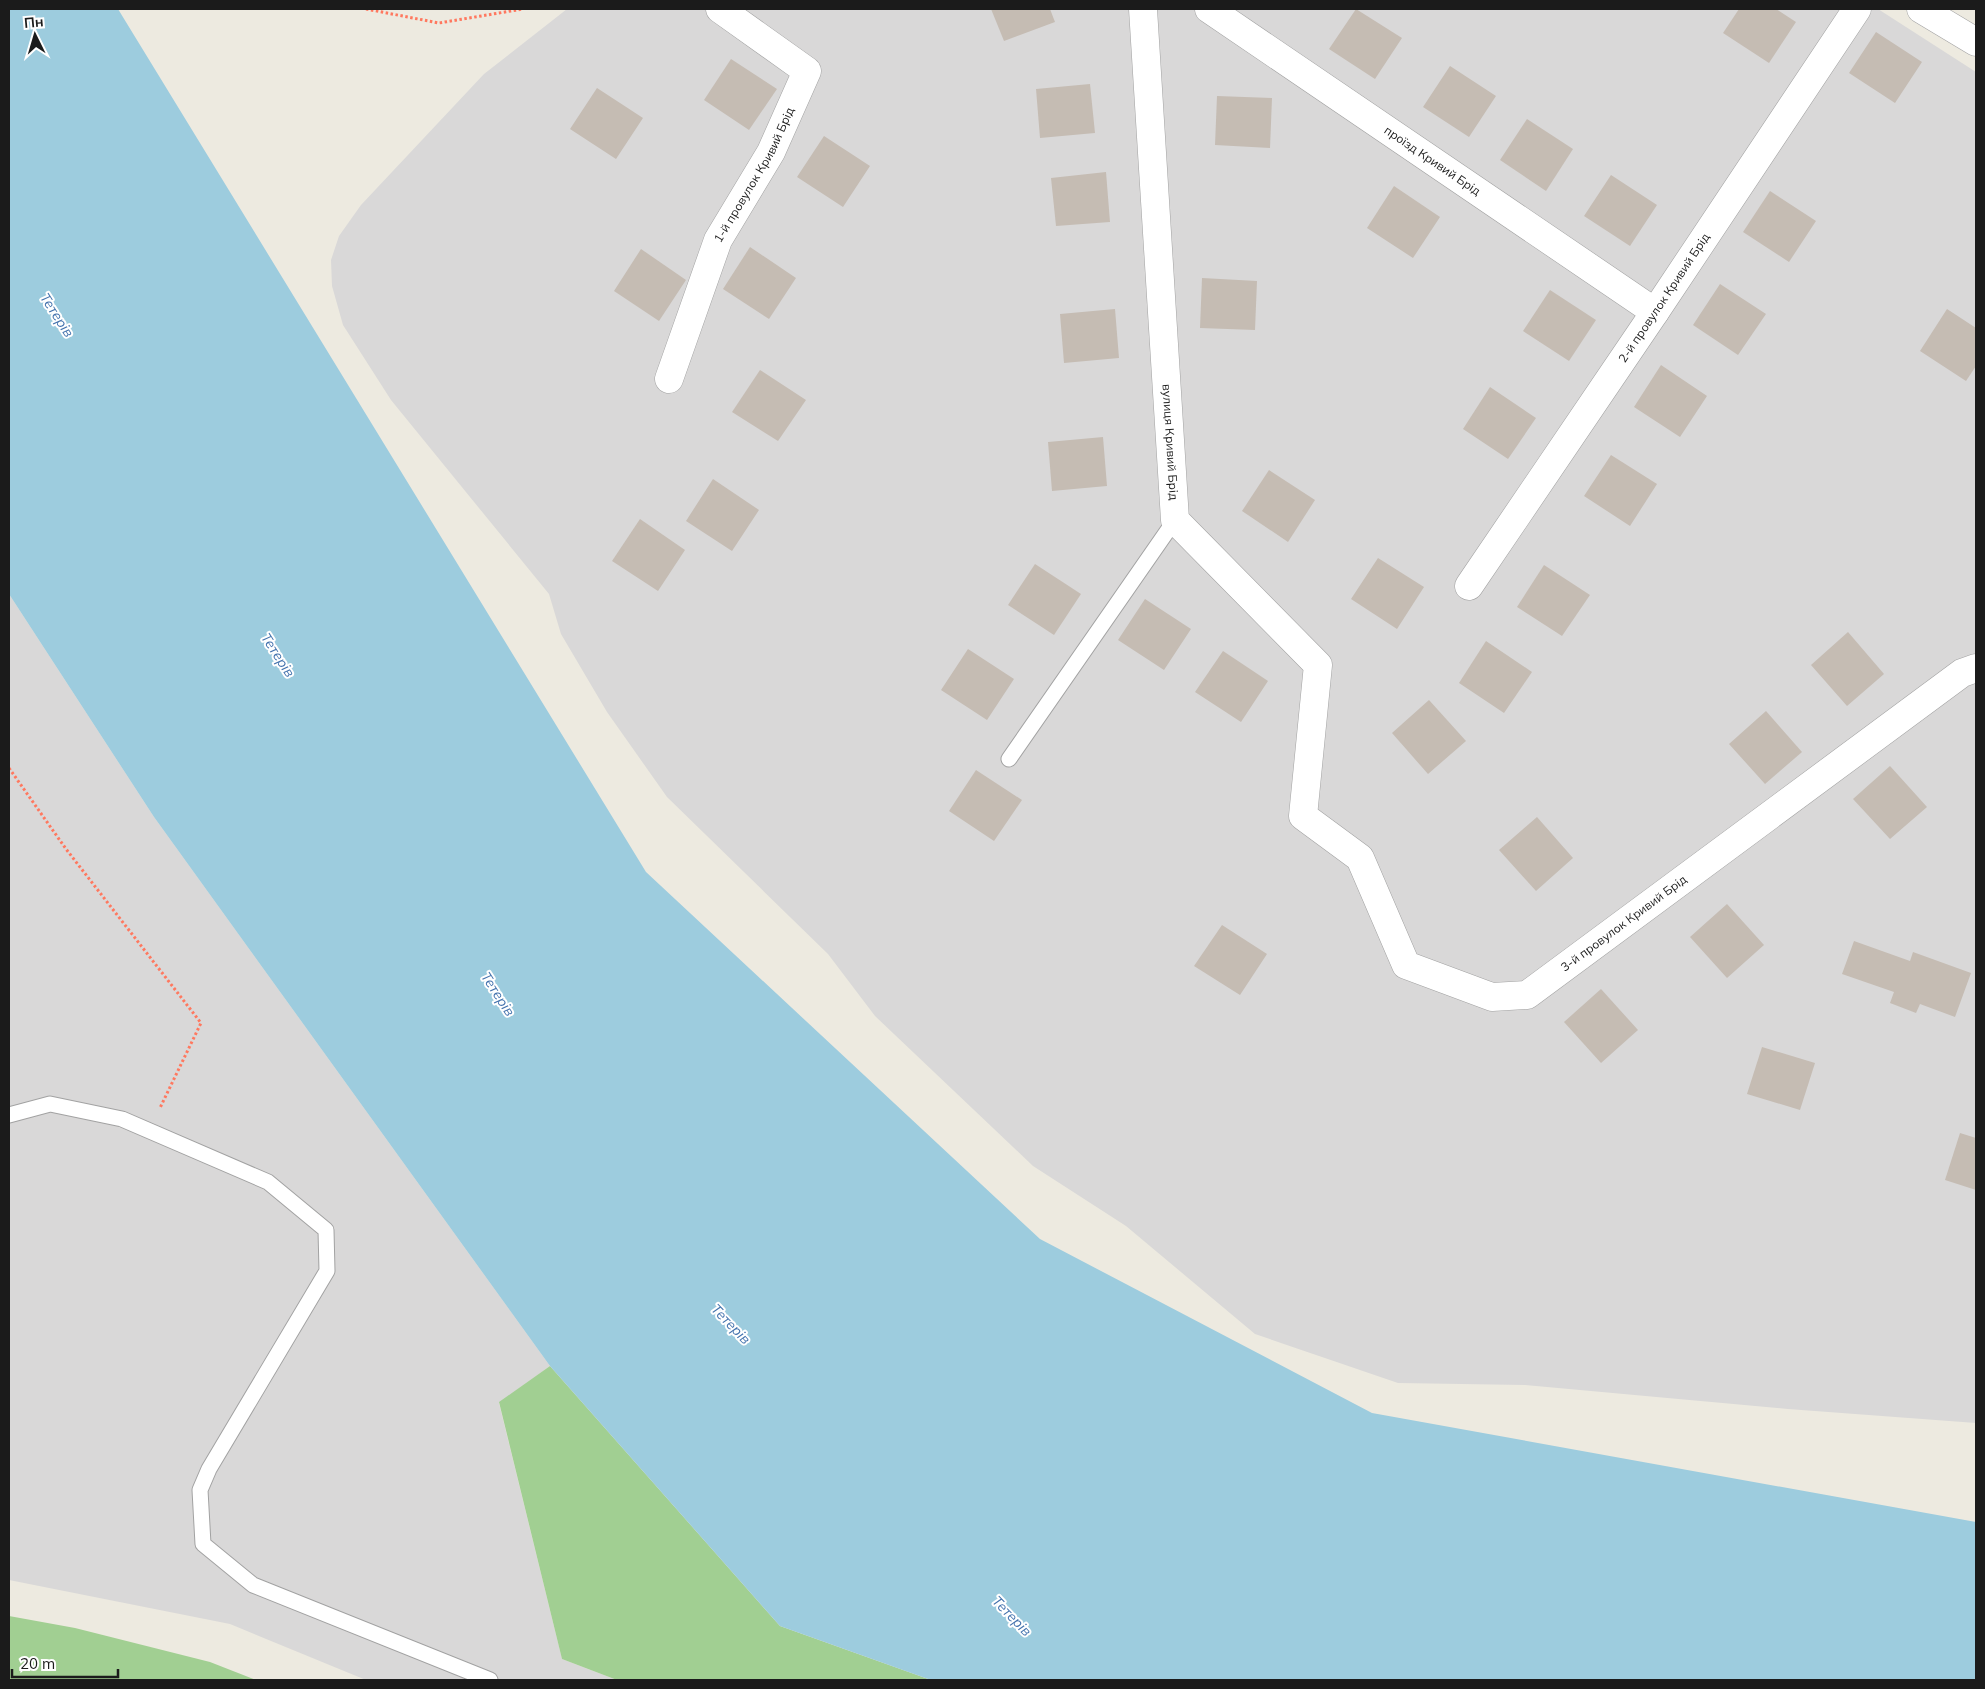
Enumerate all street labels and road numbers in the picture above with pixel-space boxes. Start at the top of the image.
street label: 1-й провулок Кривий Брід [710,105,797,245]
street label: проїзд Кривий Брід [1382,122,1484,198]
street label: 2-й провулок Кривий Брід [1615,230,1713,365]
street label: вулиця Кривий Брід [1160,384,1182,501]
street label: 3-й провулок Кривий Брід [1558,871,1689,974]

